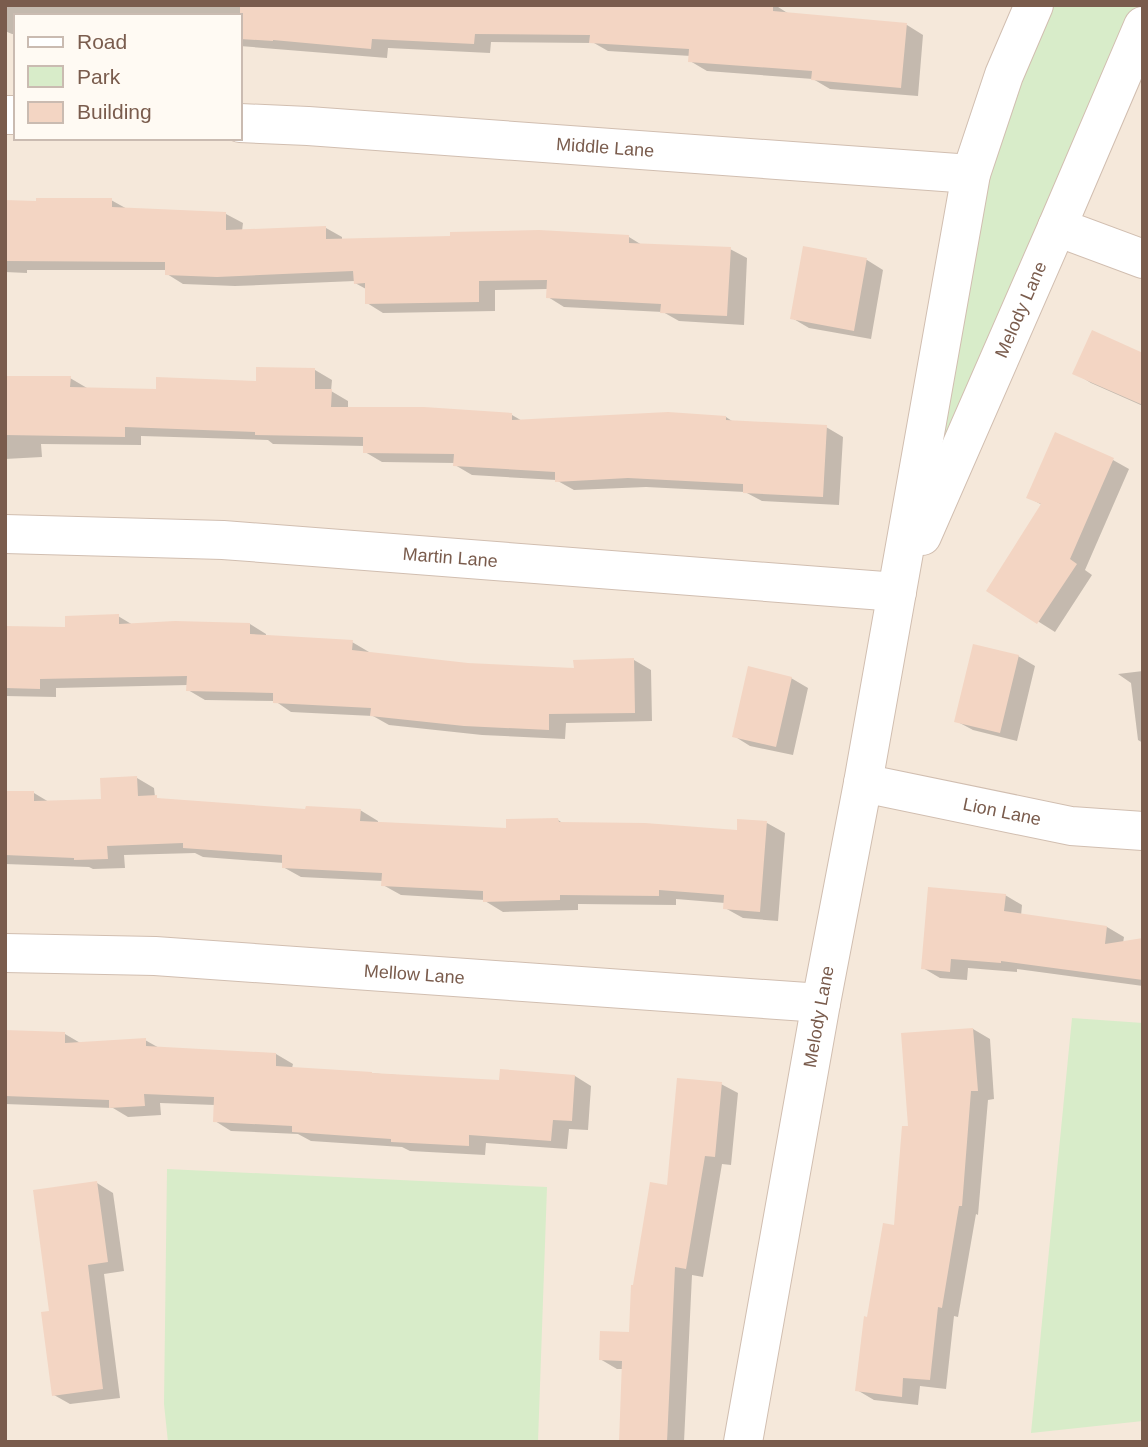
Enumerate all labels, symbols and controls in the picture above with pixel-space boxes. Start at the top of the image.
legend [14,14,242,140]
text: Road [77,30,127,53]
text: Park [77,65,121,88]
text: Building [77,100,152,123]
street label: Middle Lane [555,134,655,161]
street label: Melody Lane [991,258,1051,361]
street label: Martin Lane [402,544,498,571]
street label: Lion Lane [961,794,1043,830]
street label: Mellow Lane [363,961,465,988]
street label: Melody Lane [800,964,838,1069]

